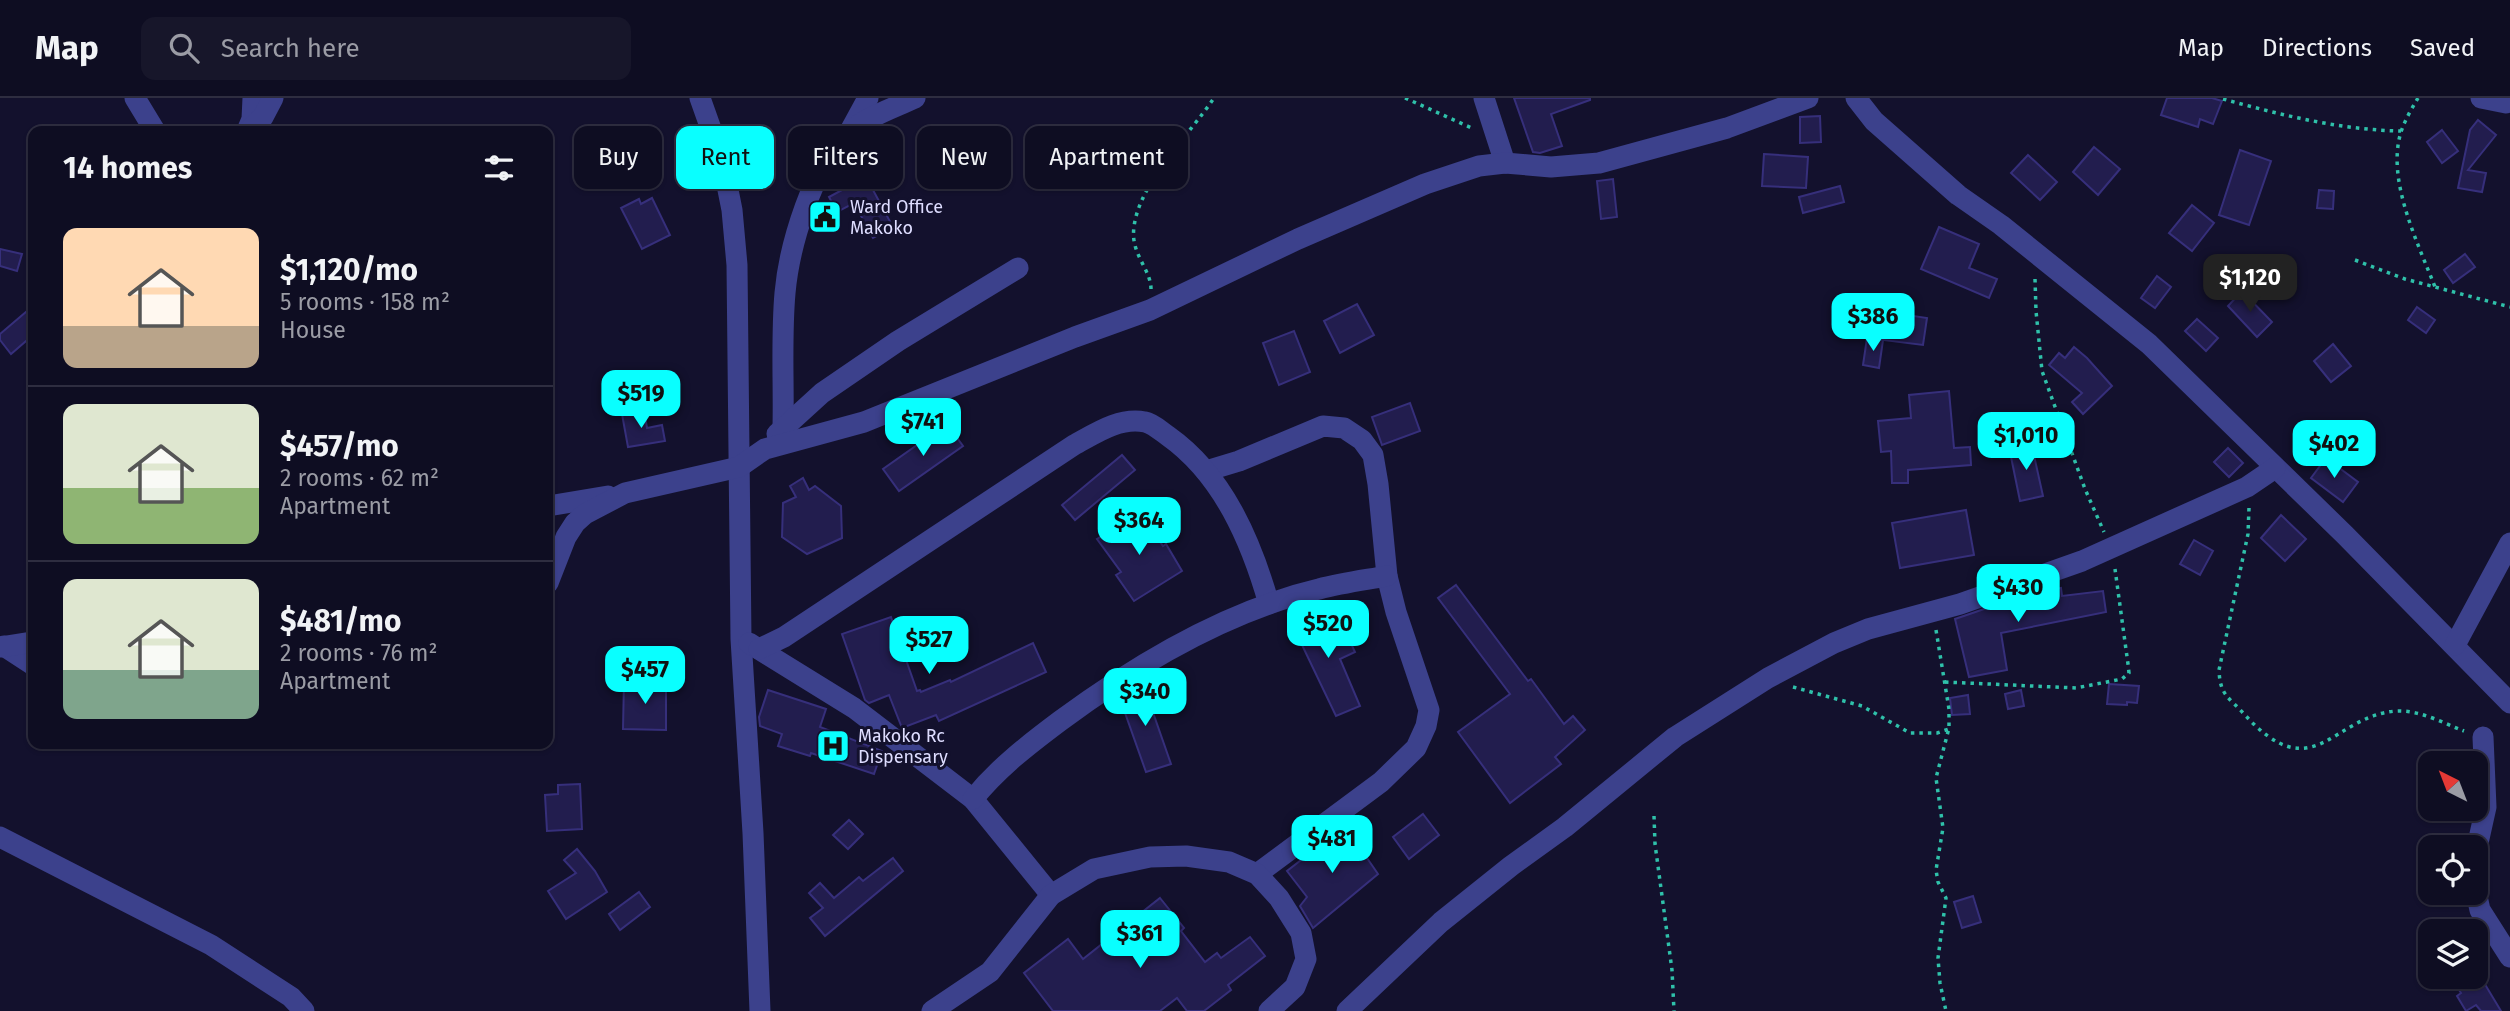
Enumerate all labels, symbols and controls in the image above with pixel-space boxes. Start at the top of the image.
search box [141,17,631,80]
text: Map [35,28,99,68]
icon: search [165,29,203,67]
text: Search here [221,33,360,64]
text: Map [2178,34,2224,62]
text: Directions [2262,34,2372,62]
text: Saved [2410,34,2475,62]
chip: Buy [574,126,662,189]
chip: Rent [676,126,774,189]
chip: Filters [788,126,903,189]
chip: New [917,126,1011,189]
chip: Apartment [1025,126,1188,189]
icon: filters [480,149,518,187]
text: 14 homes [63,150,192,186]
place label: Ward Office Makoko [850,196,943,239]
public building icon: Ward Office Makoko [806,198,844,236]
text: $1,120/mo [280,252,418,288]
pin: $1,120 [2193,254,2307,314]
icon: home [119,256,203,340]
text: $1,120 [2219,263,2281,291]
text: 5 rooms · 158 m² [280,288,450,316]
pin: $386 [1832,294,1914,353]
text: $386 [1848,302,1898,330]
text: House [280,316,346,344]
pin: $519 [600,370,682,430]
text: $519 [617,379,665,407]
pin: $741 [882,398,964,458]
text: $741 [901,407,945,435]
pin: $1,010 [1969,412,2083,472]
pin: $402 [2293,420,2375,480]
text: $1,010 [1994,421,2058,449]
text: $457/mo [280,428,399,464]
text: $402 [2309,429,2359,457]
icon: home [119,432,203,516]
text: 2 rooms · 62 m² [280,464,439,492]
text: Apartment [280,492,390,520]
pin: $364 [1098,498,1180,557]
text: $364 [1114,506,1164,534]
pin: $430 [1977,564,2059,624]
text: $430 [1993,573,2043,601]
pin: $520 [1287,601,1369,660]
text: $481/mo [280,603,401,639]
icon: home [119,607,203,691]
text: $520 [1303,609,1353,637]
pin: $527 [888,616,970,676]
text: $527 [905,625,953,653]
text: 2 rooms · 76 m² [280,639,438,667]
pin: $457 [604,646,686,706]
text: $457 [621,655,669,683]
text: Apartment [280,667,390,695]
pin: $340 [1104,668,1186,728]
text: $340 [1120,677,1171,705]
place label: Makoko Rc Dispensary [858,725,948,768]
hospital icon: Makoko Rc Dispensary [814,727,852,765]
north arrow [2418,751,2488,821]
map controls [2418,751,2488,989]
pin: $481 [1291,816,1373,875]
text: $481 [1308,824,1356,852]
button: locate [2418,835,2488,905]
pin: $361 [1099,910,1181,970]
text: $361 [1117,919,1163,947]
button: layers [2418,919,2488,989]

